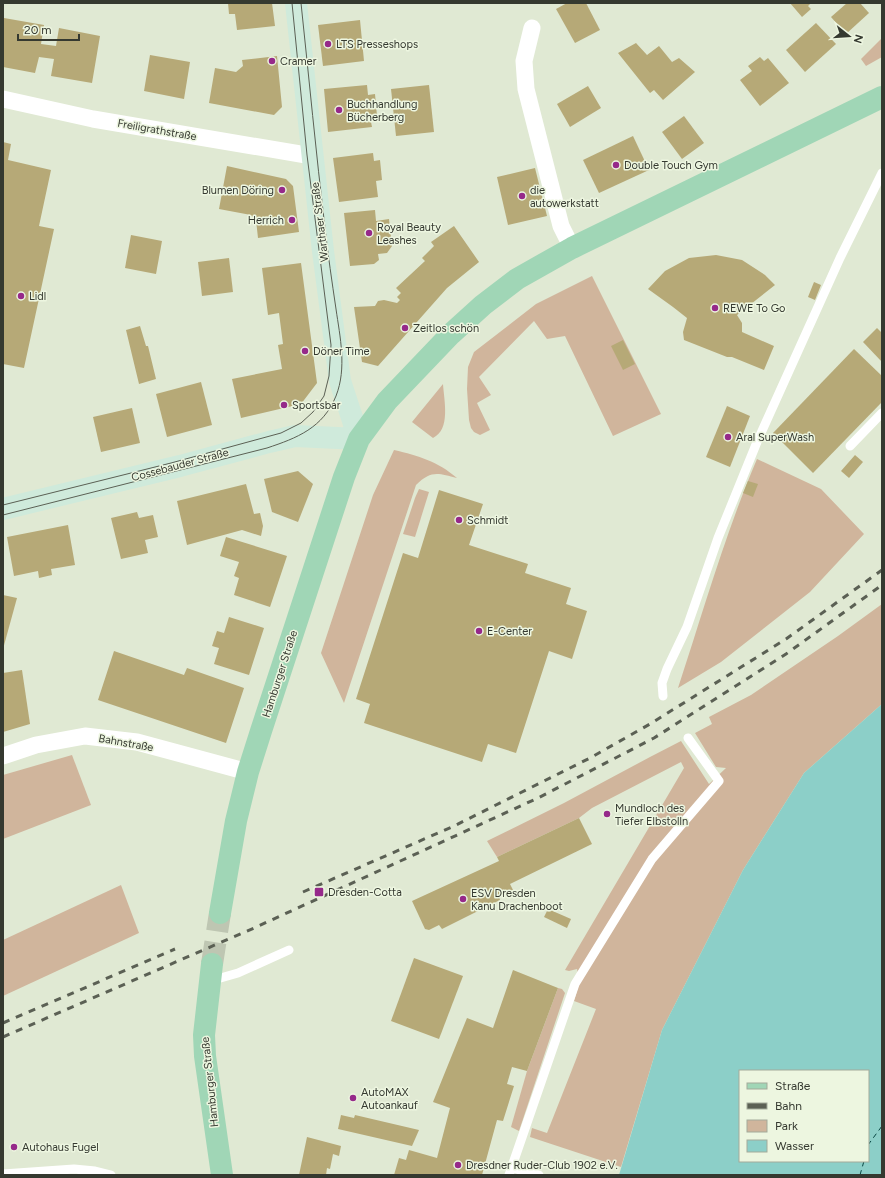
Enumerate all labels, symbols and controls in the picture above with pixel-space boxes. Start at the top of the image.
scale bar [18,16,79,42]
north arrow [829,16,869,56]
text: 20 m [24,23,52,37]
text: N [851,33,866,45]
place label: LTS Presseshops [336,38,418,51]
marker: LTS Presseshops [323,39,333,49]
place label: Cramer [280,55,317,68]
marker: Cramer [267,56,277,66]
place label: Buchhandlung Bücherberg [347,98,417,124]
marker: Buchhandlung Bücherberg [334,105,344,115]
street label: Freiligrathstraße [116,117,198,143]
place label: Double Touch Gym [624,159,718,172]
marker: Double Touch Gym [611,160,621,170]
street label: Warthaer Straße [309,181,331,263]
place label: Blumen Döring [202,184,274,197]
place label: die autowerkstatt [530,184,599,210]
marker: Blumen Döring [277,185,287,195]
marker: die autowerkstatt [517,191,527,201]
place label: Herrich [248,214,284,227]
marker: Herrich [287,215,297,225]
place label: Royal Beauty Leashes [377,221,441,247]
marker: Royal Beauty Leashes [364,228,374,238]
place label: Lidl [29,290,46,303]
marker: Lidl [16,291,26,301]
place label: REWE To Go [723,302,785,315]
marker: REWE To Go [710,303,720,313]
place label: Zeitlos schön [413,322,479,335]
marker: Zeitlos schön [400,323,410,333]
place label: Döner Time [313,345,370,358]
marker: Döner Time [300,346,310,356]
place label: Sportsbar [292,399,341,412]
marker: Sportsbar [279,400,289,410]
place label: Aral SuperWash [736,431,814,444]
marker: Aral SuperWash [723,432,733,442]
street label: Cossebauder Straße [130,446,230,484]
place label: Schmidt [467,514,508,527]
marker: Schmidt [454,515,464,525]
place label: E-Center [487,625,532,638]
marker: E-Center [474,626,484,636]
street label: Hamburger Straße [260,629,300,719]
street label: Bahnstraße [98,732,154,754]
place label: Mundloch des Tiefer Elbstolln [615,802,688,828]
marker: Mundloch des Tiefer Elbstolln [602,809,612,819]
marker: Dresden-Cotta [313,886,325,898]
place label: Dresden-Cotta [328,886,402,899]
place label: ESV Dresden Kanu Drachenboot [471,887,563,913]
marker: ESV Dresden Kanu Drachenboot [458,894,468,904]
street label: Hamburger Straße [199,1036,221,1128]
legend [739,1070,869,1162]
text: Straße [775,1079,811,1093]
place label: AutoMAX Autoankauf [361,1086,419,1112]
marker: AutoMAX Autoankauf [348,1093,358,1103]
text: Bahn [775,1099,802,1113]
text: Park [775,1119,798,1133]
text: Wasser [775,1139,814,1153]
place label: Autohaus Fugel [22,1141,99,1154]
marker: Autohaus Fugel [9,1142,19,1152]
place label: Dresdner Ruder-Club 1902 e.V. [466,1159,618,1172]
marker: Dresdner Ruder-Club 1902 e.V. [453,1160,463,1170]

